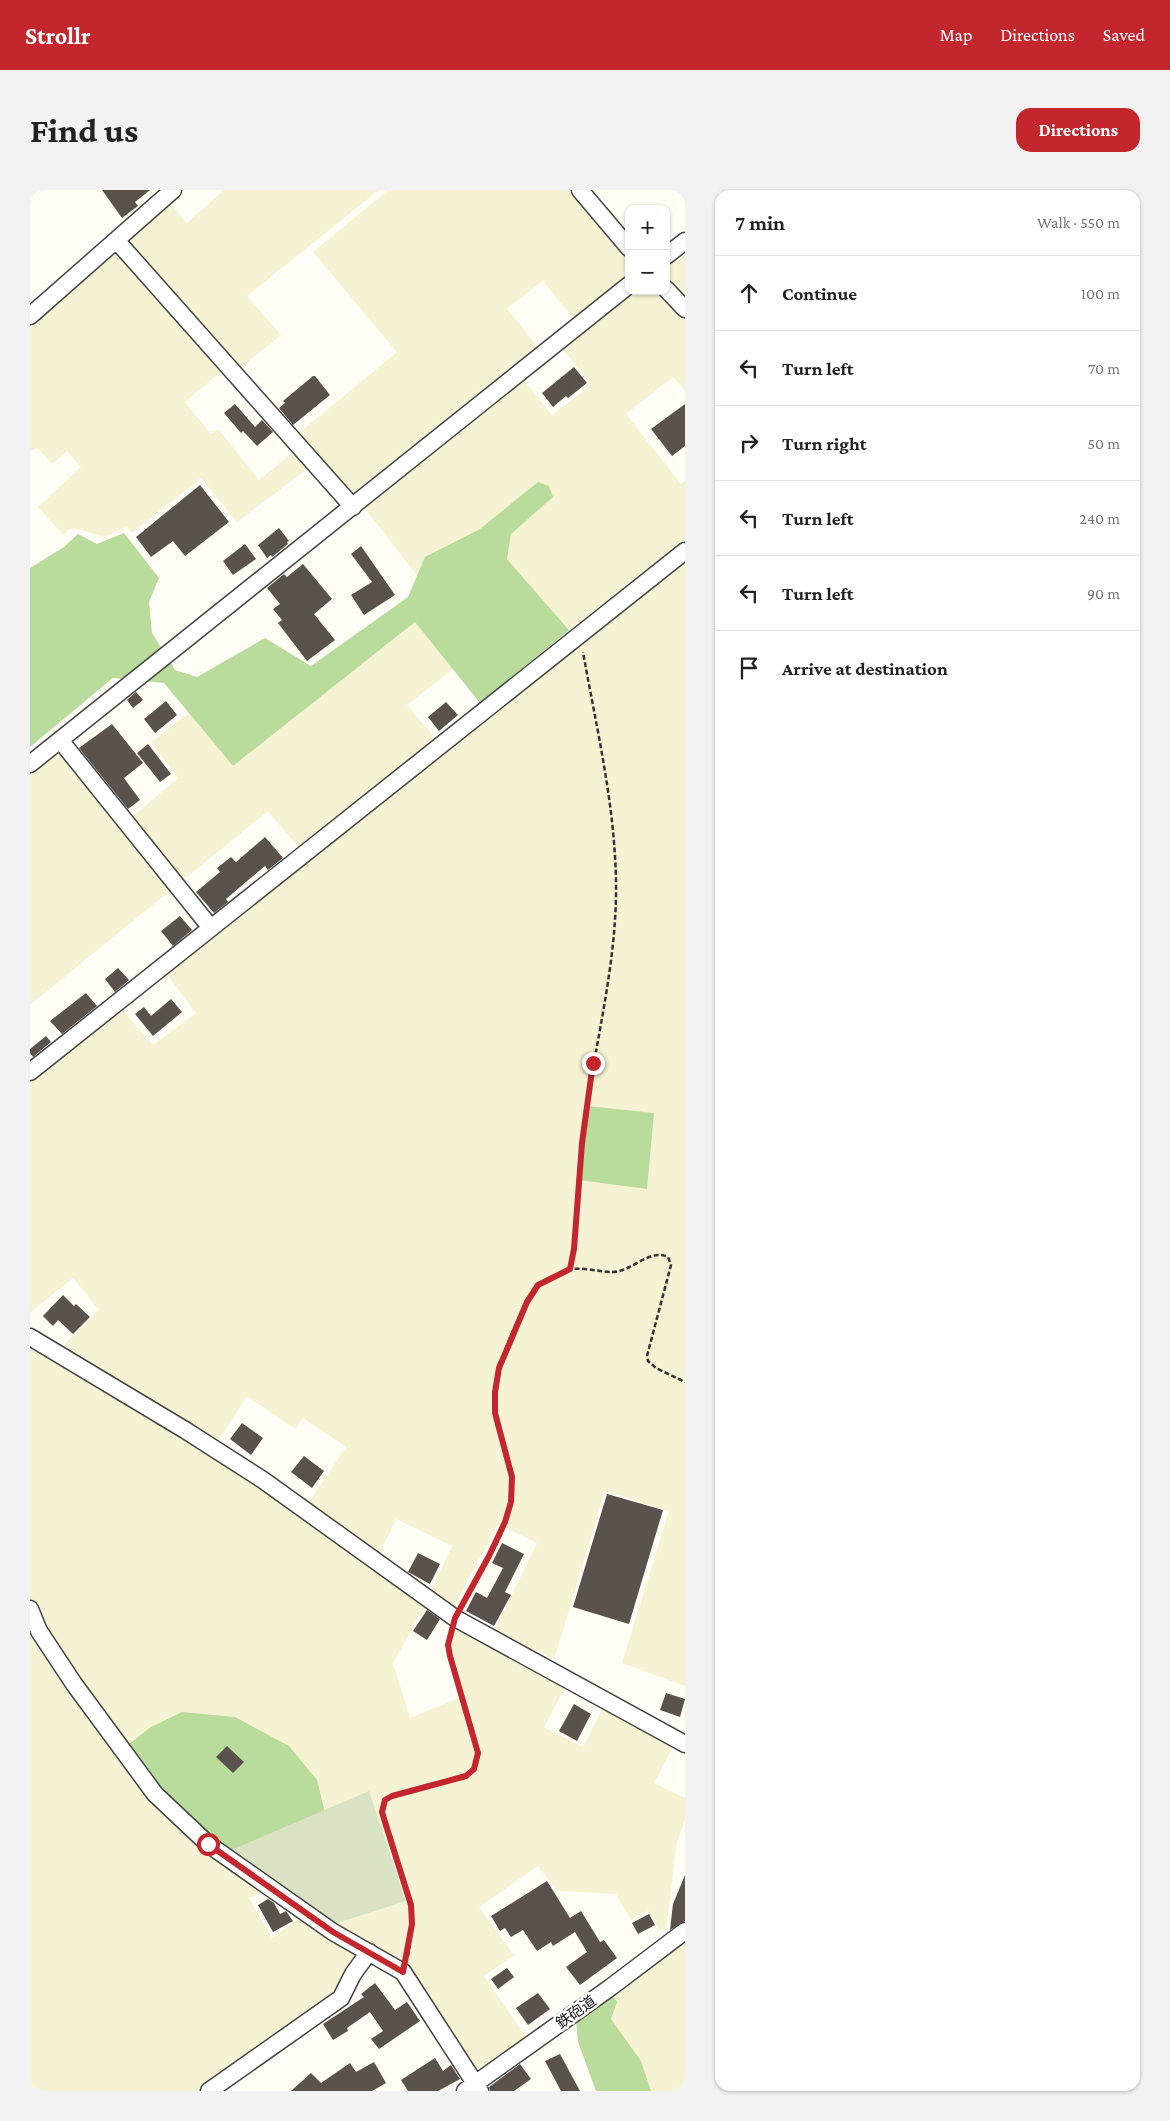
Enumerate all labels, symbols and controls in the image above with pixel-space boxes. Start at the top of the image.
text: Strollr [25,22,91,49]
text: Map [940,25,972,45]
text: Directions [1000,25,1075,45]
text: Saved [1103,25,1145,45]
button: Directions [1016,108,1140,152]
text: Find us [30,111,138,150]
map controls [625,205,670,295]
button: + [625,205,670,250]
text: 7 min [735,211,785,235]
text: Walk · 550 m [1037,214,1120,231]
button: − [625,250,670,295]
icon: ahead [735,279,763,307]
text: Continue [782,283,857,304]
text: 100 m [1081,285,1120,302]
icon: left [735,354,763,382]
text: Turn left [782,358,854,379]
text: 70 m [1088,360,1120,377]
icon: right [735,429,763,457]
text: Turn right [782,433,867,454]
text: 50 m [1088,435,1120,452]
icon: left [735,504,763,532]
text: Turn left [782,508,854,529]
text: 240 m [1079,510,1120,527]
icon: left [735,579,763,607]
text: Turn left [782,583,854,604]
text: 90 m [1087,585,1120,602]
icon: arrive [735,654,763,682]
text: Arrive at destination [782,658,948,679]
route end [582,1052,605,1075]
route start [197,1833,220,1856]
street label: 鉄砲道 [553,1992,599,2032]

